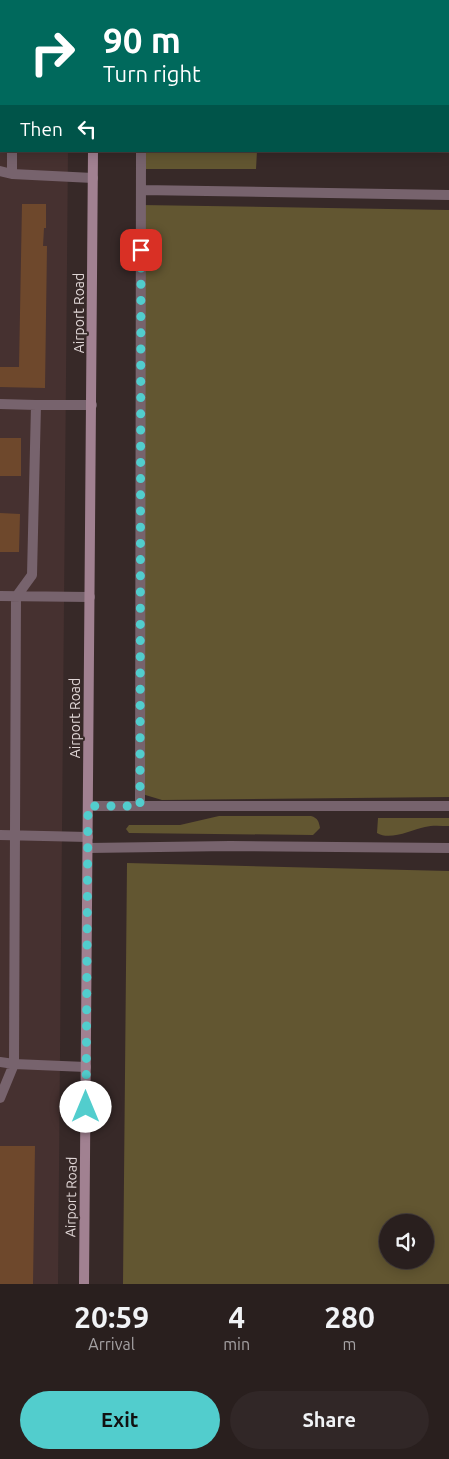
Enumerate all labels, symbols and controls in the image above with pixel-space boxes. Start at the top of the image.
icon: right [20,20,85,85]
text: 90 m [103,20,181,60]
text: Turn right [103,61,201,86]
icon: left [73,115,101,143]
text: Then [20,118,63,140]
pin [120,229,162,271]
icon: arrive [127,236,155,264]
street label: Airport Road [71,273,87,353]
street label: Airport Road [67,678,83,758]
position arrow [59,1080,111,1132]
street label: Airport Road [62,1157,80,1237]
map controls [379,1214,434,1269]
button: sound [379,1214,434,1269]
text: 20:59 [74,1300,149,1334]
text: 4 [228,1300,245,1334]
text: 280 [324,1300,375,1334]
text: Arrival [88,1335,135,1353]
text: min [223,1335,250,1353]
text: m [343,1335,356,1353]
button: Exit [20,1391,220,1449]
button: Share [230,1391,429,1449]

